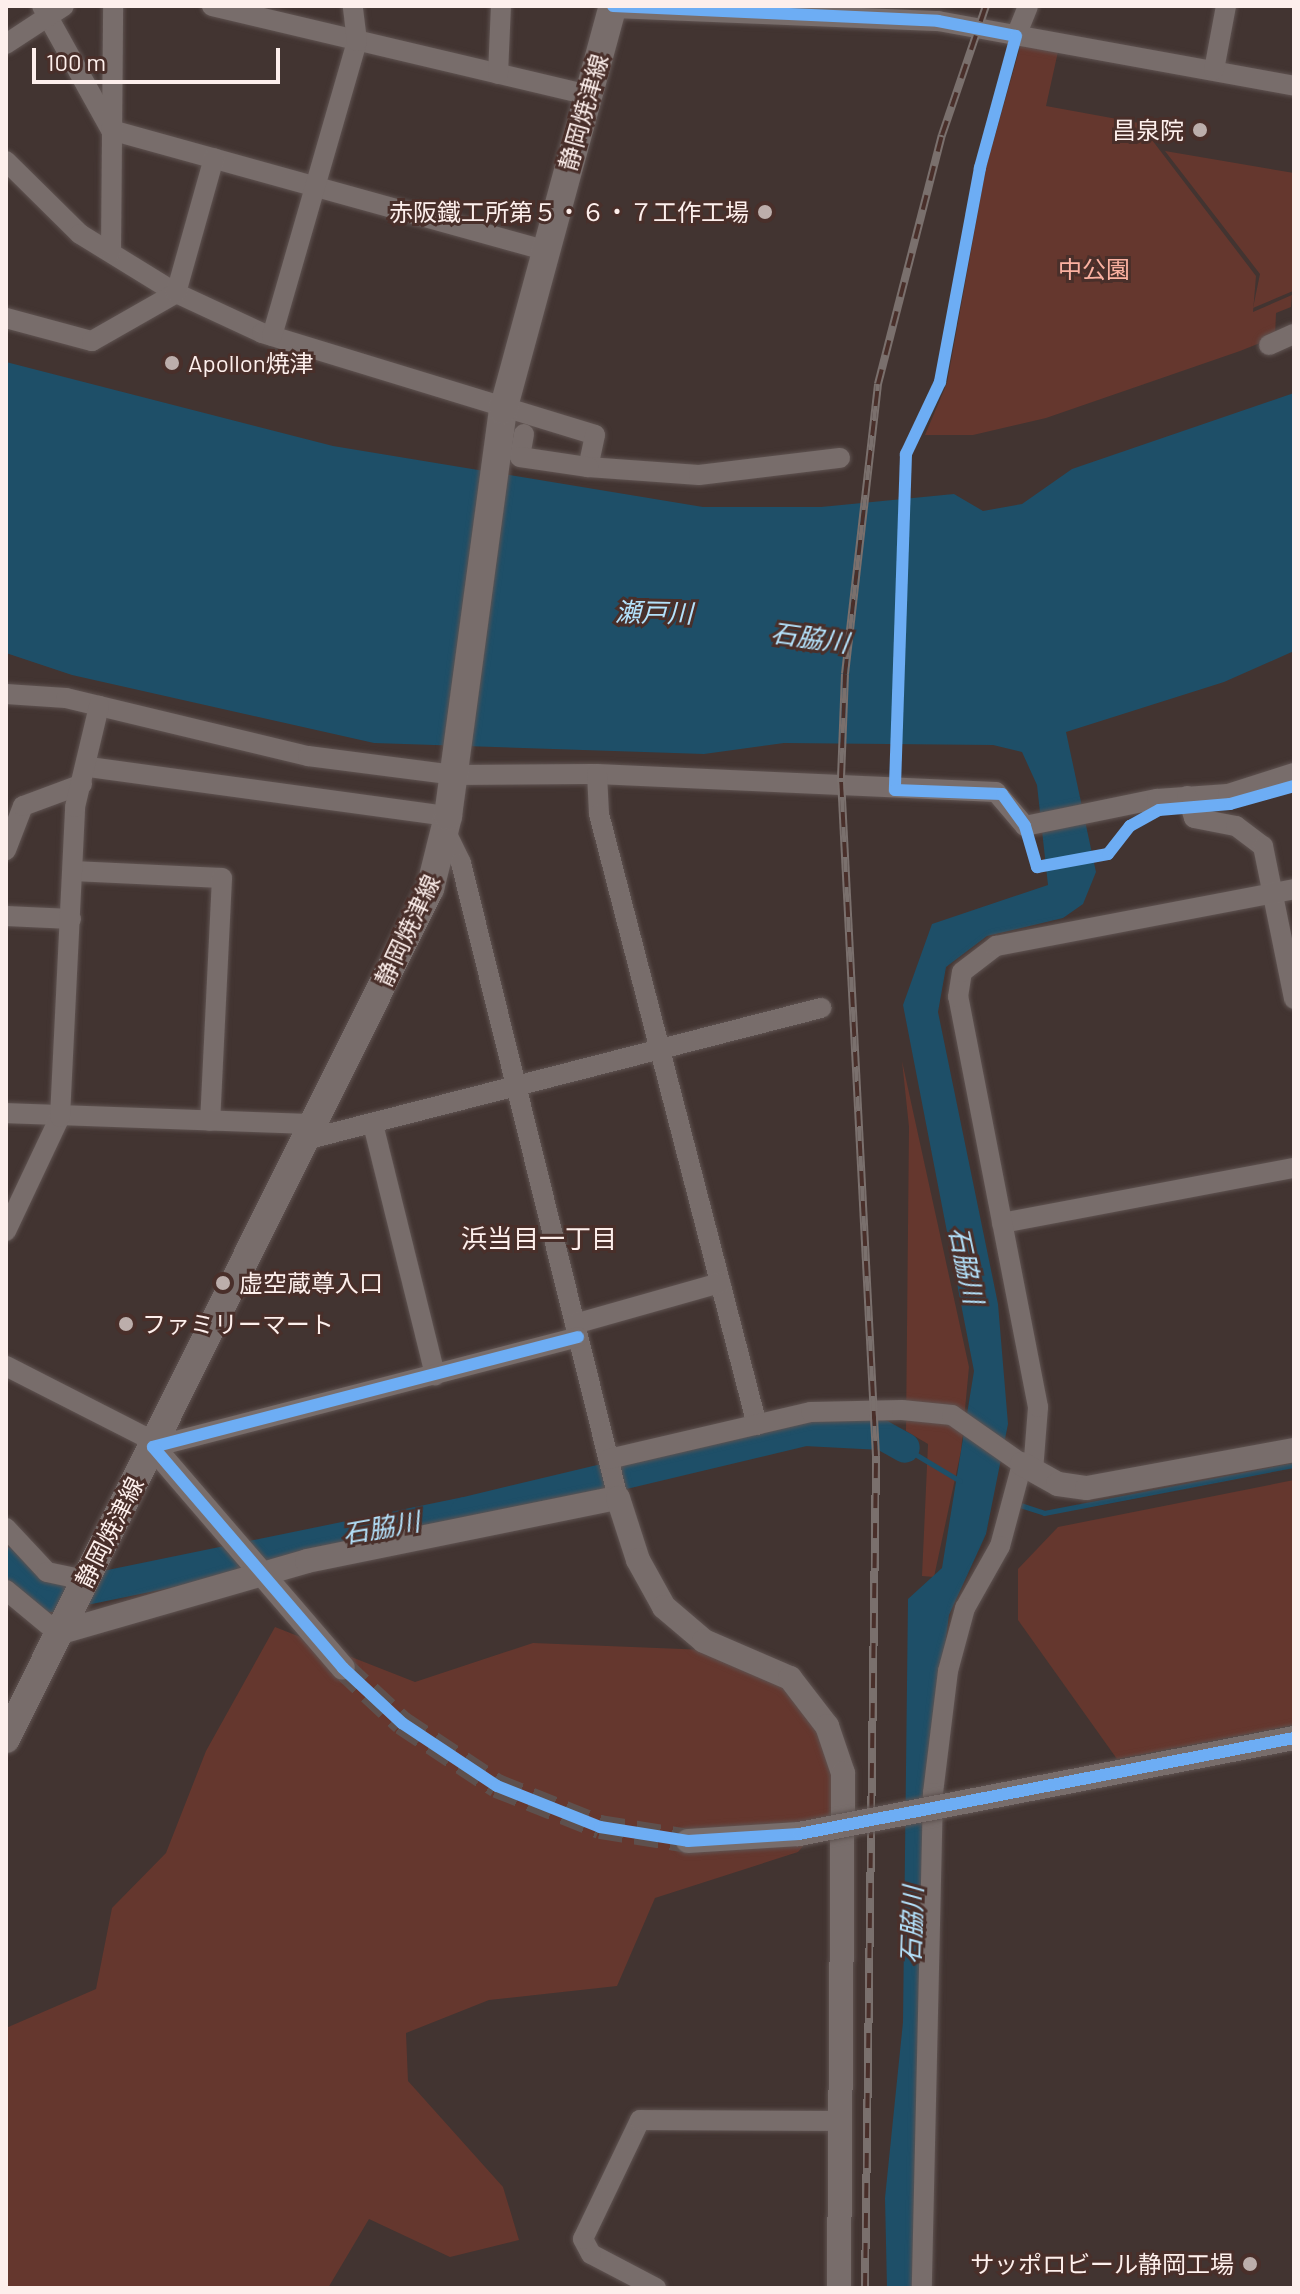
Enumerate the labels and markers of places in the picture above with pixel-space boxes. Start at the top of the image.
place label: 昌泉院 [1112,116,1184,144]
marker: 昌泉院 [1191,121,1209,139]
place label: 赤阪鐵工所第５・６・７工作工場 [389,198,749,226]
marker: 赤阪鐵工所第５・６・７工作工場 [756,203,774,221]
place label: Apollon焼津 [188,349,314,377]
marker: Apollon焼津 [163,354,181,372]
place label: 虚空蔵尊入口 [239,1269,383,1297]
marker: 虚空蔵尊入口 [214,1274,232,1292]
place label: ファミリーマート [142,1310,334,1338]
marker: ファミリーマート [117,1315,135,1333]
place label: サッポロビール静岡工場 [970,2250,1234,2278]
marker: サッポロビール静岡工場 [1241,2255,1259,2273]

